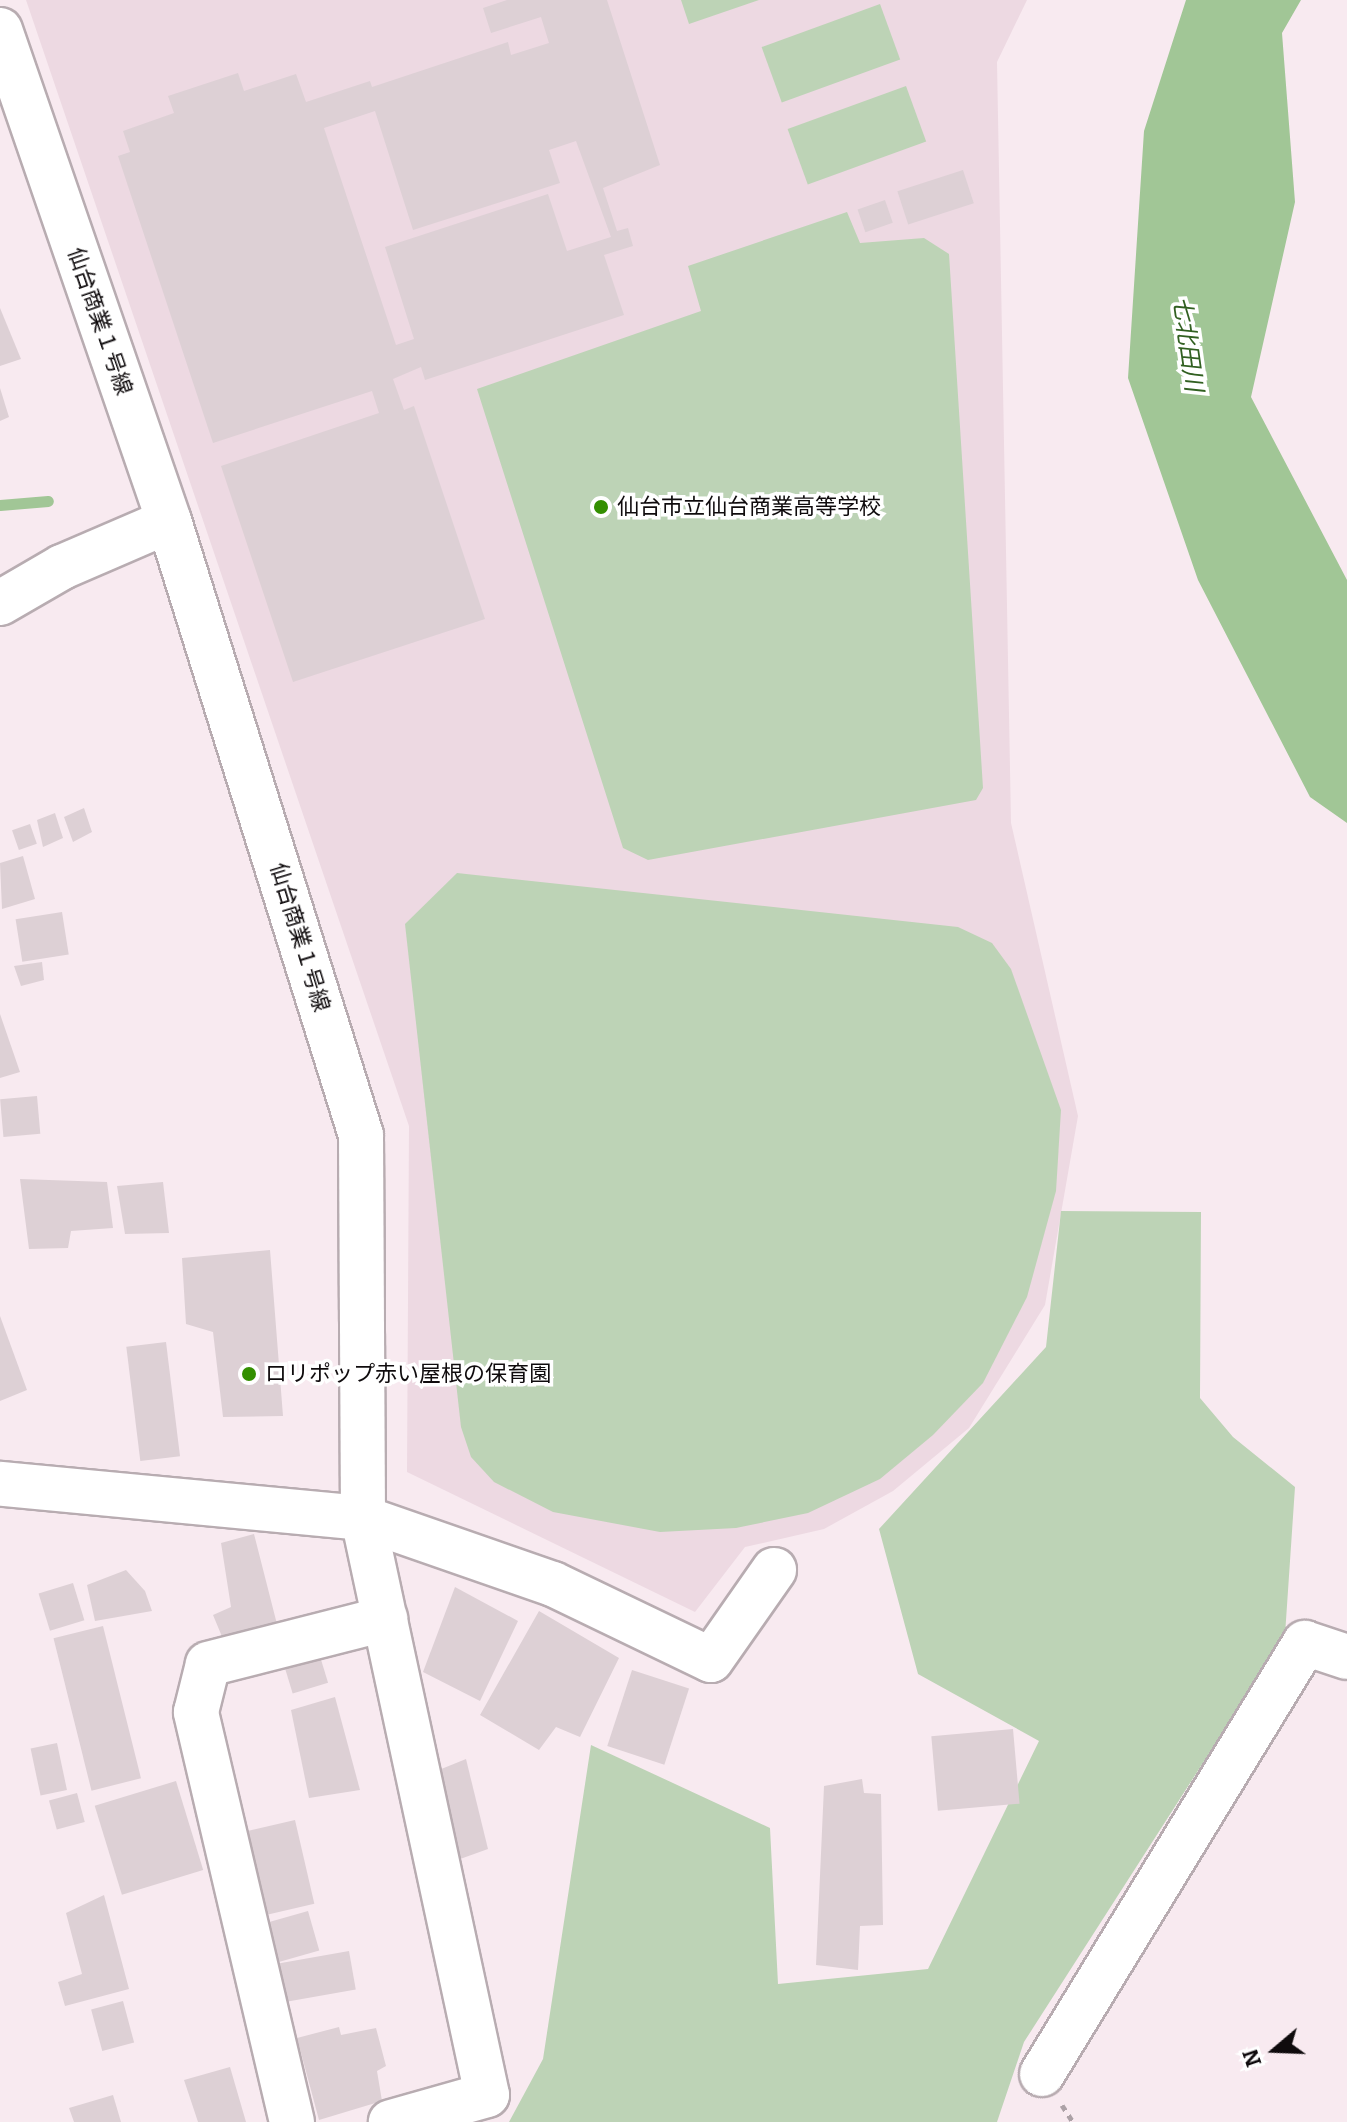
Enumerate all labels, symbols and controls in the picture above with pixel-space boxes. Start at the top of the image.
street label: 仙台商業１号線 [62,244,138,398]
water label: 七北田川 [1166,294,1208,394]
place label: 仙台市立仙台商業高等学校 [617,494,881,520]
marker: 仙台市立仙台商業高等学校 [592,498,610,516]
street label: 仙台商業１号線 [265,860,335,1014]
place label: ロリポップ赤い屋根の保育園 [265,1361,551,1387]
marker: ロリポップ赤い屋根の保育園 [240,1365,258,1383]
north arrow [1235,2010,1315,2090]
text: N [1236,2046,1267,2070]

